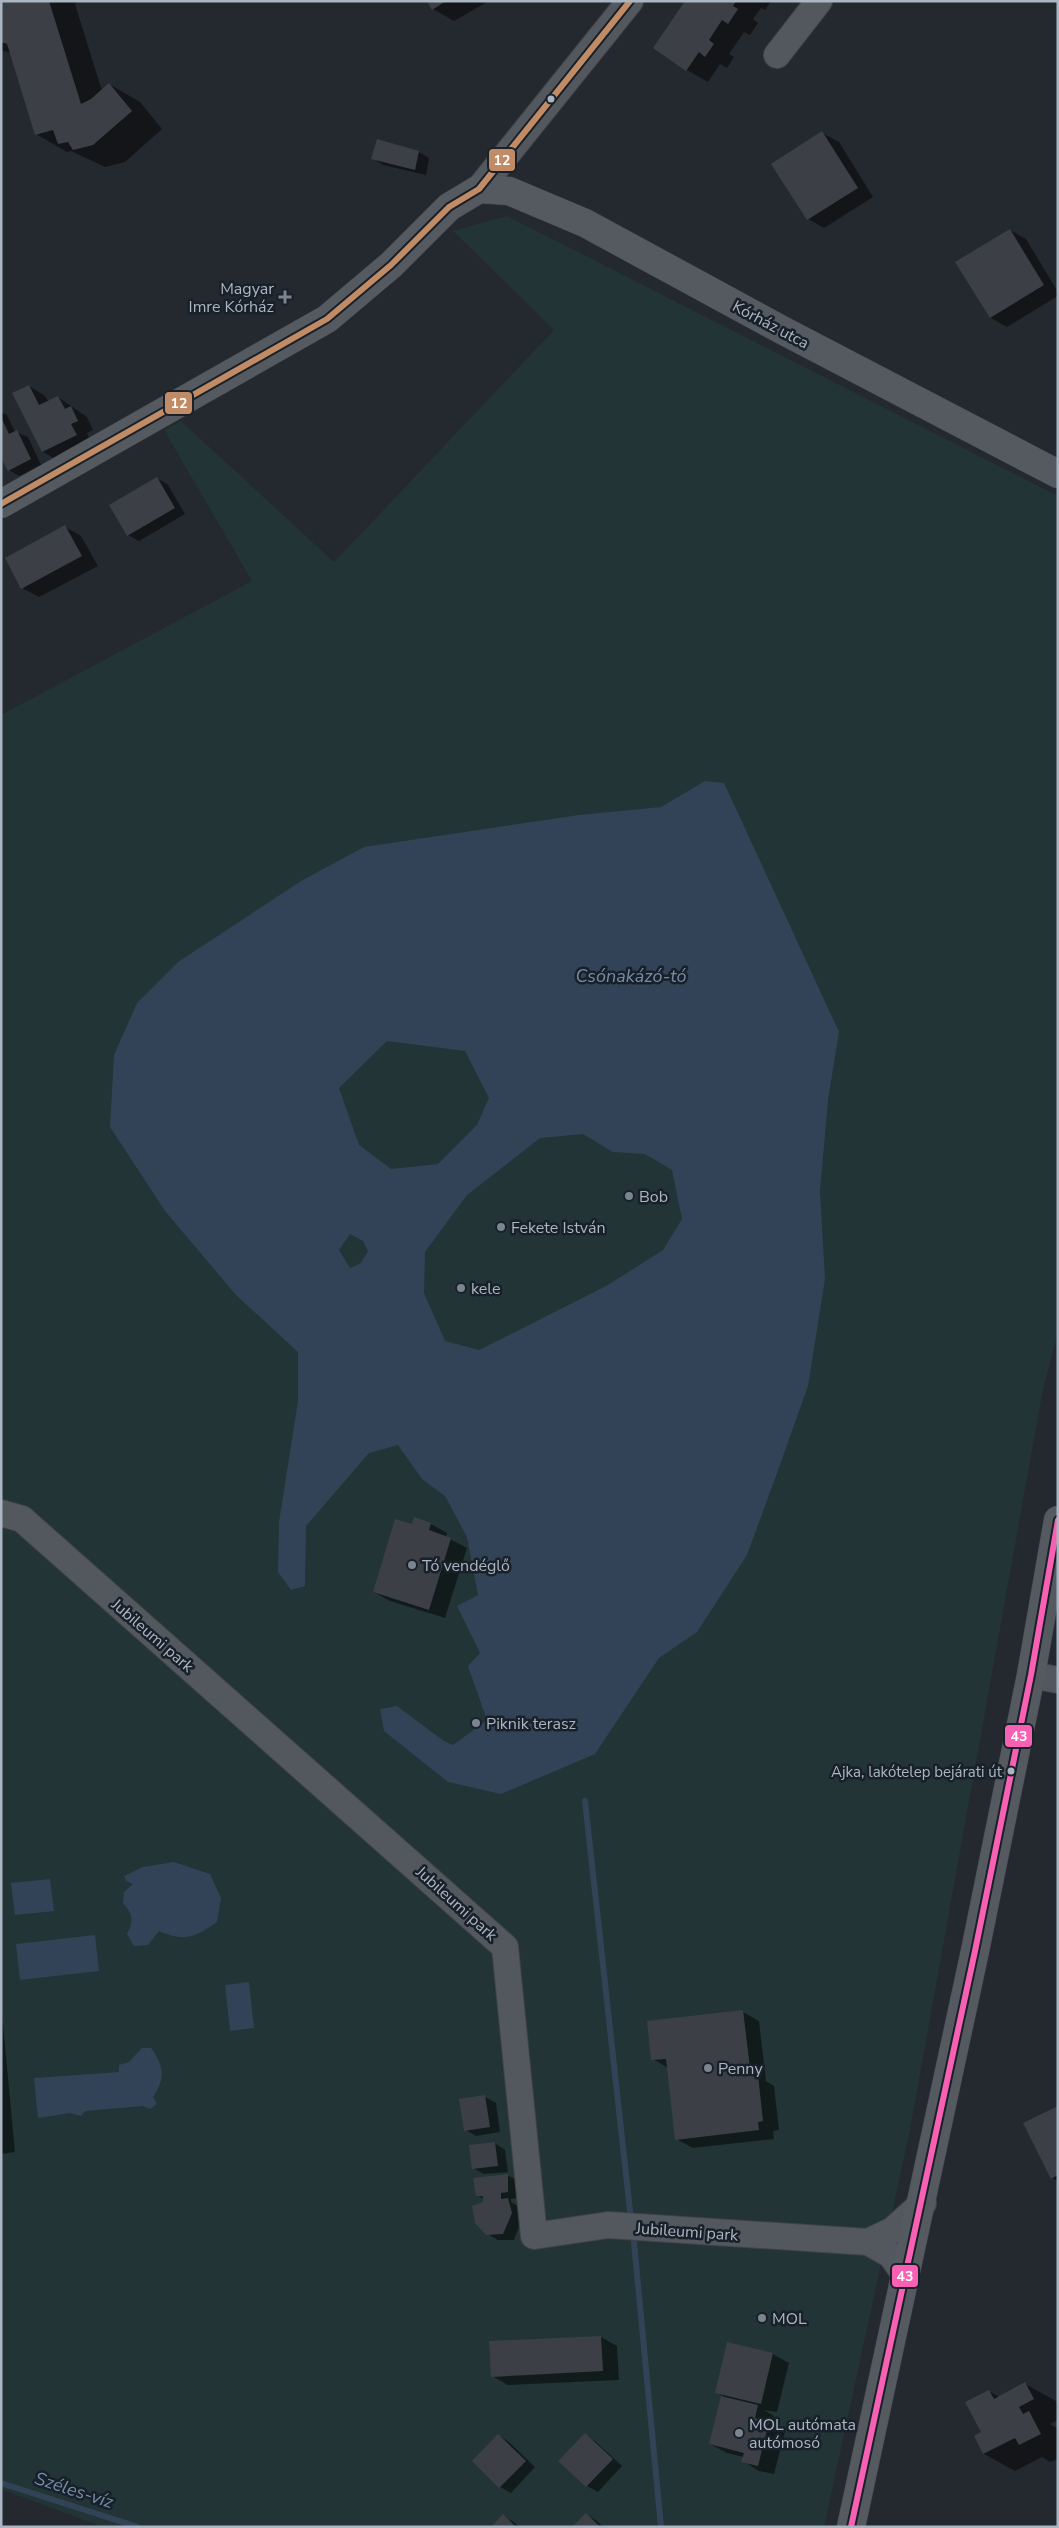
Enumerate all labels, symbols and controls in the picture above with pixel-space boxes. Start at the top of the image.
unlabelled marker [546,94,556,104]
line badge: 12 [488,148,516,172]
text: 12 [494,151,510,170]
place label: Magyar Imre Kórház [189,278,274,318]
marker: Magyar Imre Kórház [278,290,292,304]
street label: Kórház utca [728,295,813,354]
line badge: 12 [164,391,193,415]
text: 12 [171,394,187,413]
water label: Csónakázó-tó [575,964,687,988]
place label: Bob [639,1186,668,1208]
marker: Bob [623,1190,635,1202]
place label: Fekete István [511,1217,606,1239]
marker: Fekete István [495,1221,507,1233]
place label: kele [471,1278,500,1300]
marker: kele [455,1282,467,1294]
place label: Tó vendéglő [422,1555,510,1577]
marker: Tó vendéglő [406,1559,418,1571]
street label: Jubileumi park [106,1593,199,1678]
place label: Piknik terasz [486,1713,576,1735]
marker: Piknik terasz [470,1717,482,1729]
line badge: 43 [1004,1724,1033,1748]
text: 43 [1011,1727,1027,1746]
place label: Ajka, lakótelep bejárati út [831,1762,1003,1782]
marker: Ajka, lakótelep bejárati út [1006,1766,1016,1776]
street label: Jubileumi park [410,1861,502,1947]
place label: Penny [718,2058,763,2080]
marker: Penny [702,2062,714,2074]
street label: Jubileumi park [634,2217,740,2247]
line badge: 43 [891,2264,919,2288]
text: 43 [897,2267,913,2286]
place label: MOL [772,2308,807,2330]
marker: MOL [756,2312,768,2324]
place label: MOL autómata autómosó [749,2414,856,2454]
marker: MOL autómata autómosó [733,2427,745,2439]
water label: Széles-víz [32,2466,117,2514]

